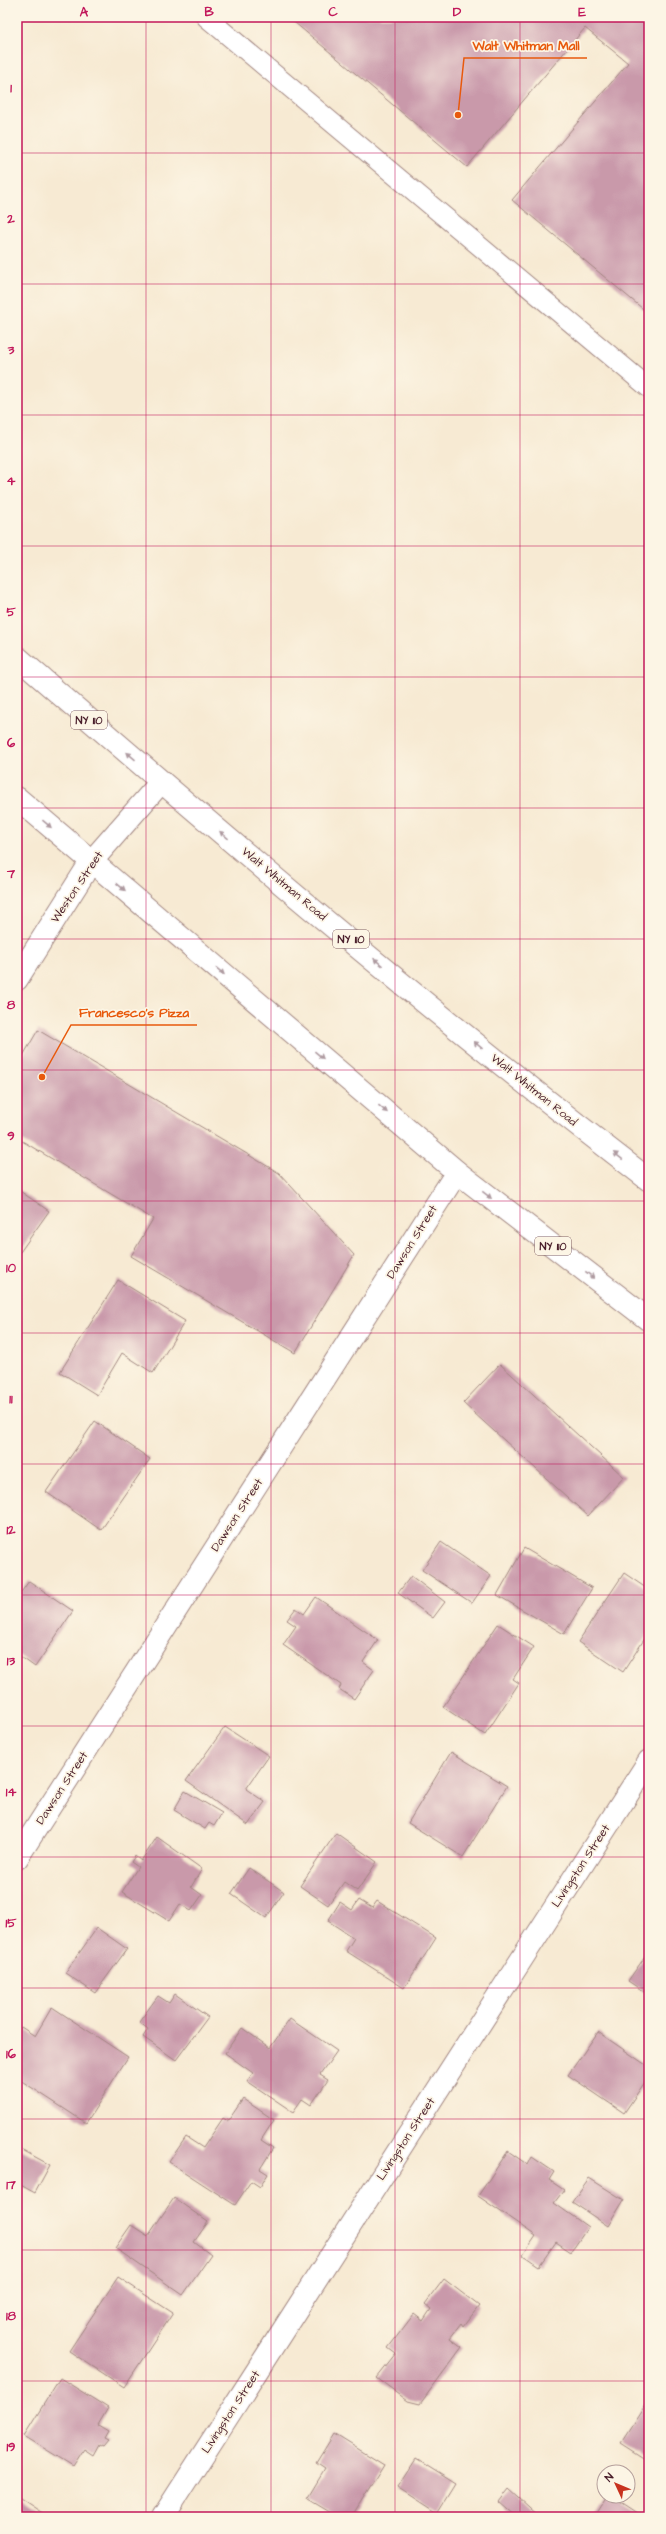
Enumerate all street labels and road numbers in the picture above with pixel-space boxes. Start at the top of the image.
road number: NY 110 [71,711,107,729]
street label: Walt Whitman Road [238,843,330,925]
street label: Weston Street [47,848,107,926]
road number: NY 110 [333,930,369,948]
street label: Walt Whitman Road [487,1050,581,1130]
street label: Dawson Street [382,1202,442,1282]
road number: NY 110 [535,1237,571,1255]
street label: Dawson Street [207,1475,267,1555]
street label: Dawson Street [32,1748,92,1828]
street label: Livingston Street [548,1821,615,1911]
street label: Livingston Street [373,2094,440,2184]
street label: Livingston Street [198,2367,265,2457]

